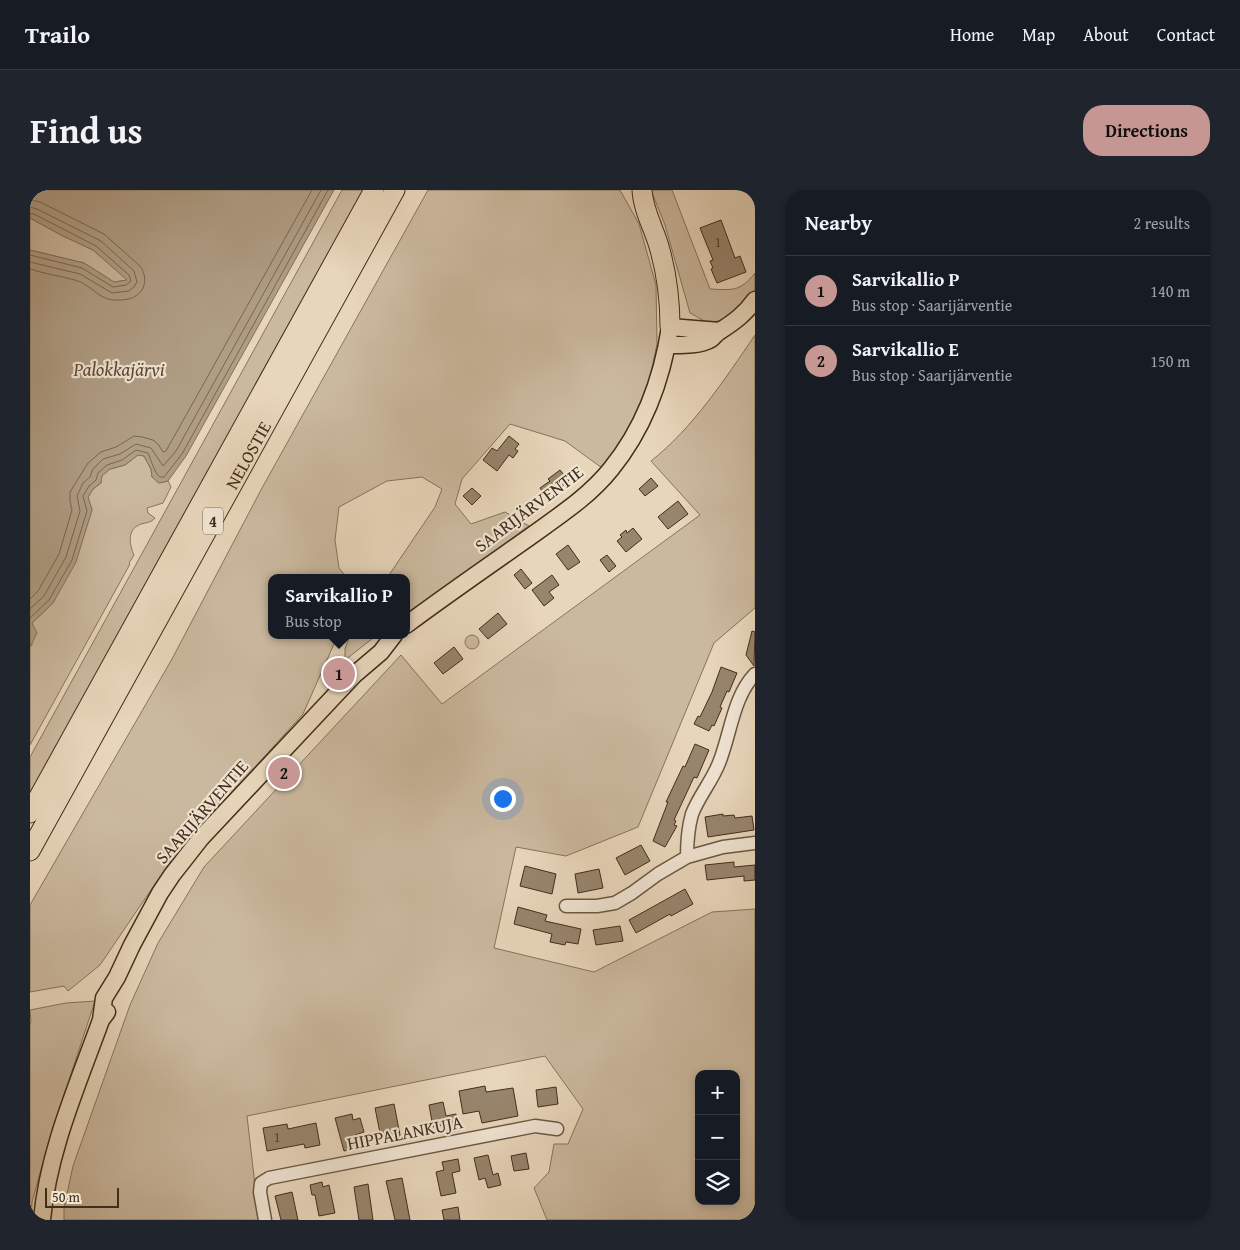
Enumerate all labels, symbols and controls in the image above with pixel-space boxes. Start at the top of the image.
text: Trailo [25,17,90,52]
text: Home [950,21,994,48]
text: Map [1022,21,1055,48]
text: About [1083,21,1129,48]
text: Contact [1157,21,1215,48]
text: Find us [30,105,143,156]
button: Directions [1083,105,1210,156]
text: Nearby [805,207,872,238]
text: 2 results [1133,211,1190,235]
house number: 1 [714,231,722,252]
text: Sarvikallio P [852,265,960,293]
text: 1 [817,279,825,303]
text: 140 m [1150,279,1190,303]
text: Bus stop · Saarijärventie [852,293,1012,317]
text: Sarvikallio E [852,335,959,363]
text: 2 [817,349,825,373]
text: 150 m [1150,349,1190,373]
water label: Palokkajärvi [72,355,165,383]
text: Bus stop · Saarijärventie [852,363,1012,387]
street label: NELOSTIE [218,416,278,494]
street label: SAARIJÄRVENTIE [469,459,589,559]
road number: 4 [203,508,223,534]
popup [268,574,410,639]
text: Sarvikallio P [285,581,393,609]
text: Bus stop [285,609,342,633]
pin: 1 [323,655,355,693]
street label: SAARIJÄRVENTIE [149,754,255,870]
pin: 2 [268,754,300,792]
your location [490,786,516,812]
map controls [695,1070,740,1205]
button: + [695,1070,740,1115]
street label: HIPPALANKUJA [345,1108,465,1157]
button: − [695,1115,740,1160]
house number: 1 [273,1126,281,1147]
button: layers [695,1160,740,1205]
scale bar [45,1185,119,1208]
text: 50 m [52,1187,80,1207]

